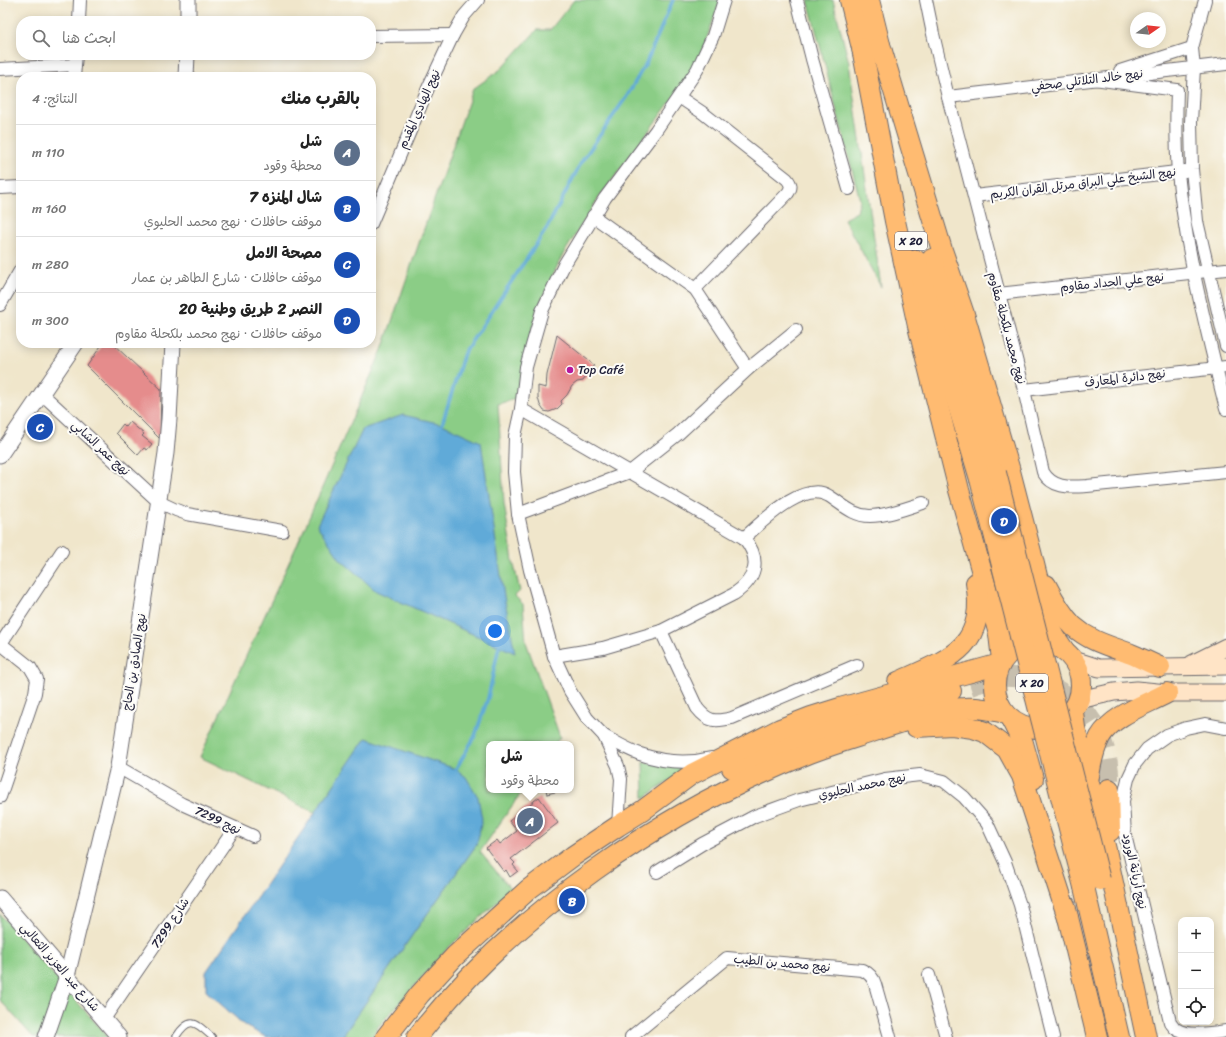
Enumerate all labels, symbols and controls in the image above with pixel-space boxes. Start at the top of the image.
north arrow [1130,12,1166,48]
search box [16,16,376,60]
text: ابحث هنا [62,25,116,51]
icon: search [30,27,52,49]
street label: نهج خالد التلاتلي صحفي [1030,62,1144,98]
street label: نهج الهادي المقدم [392,66,446,152]
text: بالقرب منك [281,83,360,113]
text: النتائج: 4 [32,87,77,110]
text: شل [300,128,322,154]
text: 110 m [32,141,65,164]
text: A [343,141,351,164]
text: محطة وقود [264,154,322,177]
street label: نهج الشيخ علي البراق مرتل القران الكريم [989,161,1177,205]
text: شال المنزه 7 [249,184,322,210]
text: 160 m [32,197,67,220]
text: B [343,197,351,220]
text: موقف حافلات · نهج محمد الحليوي [144,210,322,233]
road number: X 20 [895,232,927,250]
text: مصحة الامل [246,240,322,266]
text: 280 m [32,253,69,276]
text: C [343,253,351,276]
text: موقف حافلات · شارع الطاهر بن عمار [132,266,322,289]
street label: نهج علي الحداد مقاوم [1059,266,1165,298]
street label: نهج محمد بلكحلة مقاوم [981,269,1033,387]
text: النصر 2 طريق وطنية 20 [179,296,322,322]
text: 300 m [32,309,69,332]
text: D [343,309,351,332]
text: موقف حافلات · نهج محمد بلكحلة مقاوم [115,322,322,345]
place label: Top Café [578,359,624,381]
street label: نهج دائرة المعارف [1083,362,1167,394]
marker: Top Café [565,365,575,375]
pin: C [27,412,53,442]
street label: نهج عمر الشابي [66,415,136,481]
pin: D [991,506,1017,536]
street label: نهج الصادق بن الحاج [115,612,153,712]
your location [485,621,505,641]
road number: X 20 [1016,674,1048,692]
popup [486,741,574,793]
text: شل [501,743,523,769]
street label: نهج محمد الحليوي [816,766,908,806]
text: محطة وقود [501,769,559,792]
street label: نهج 7299 [191,800,245,840]
pin: A [517,806,543,836]
street label: نهج أريانة الورود [1116,831,1154,911]
pin: B [559,886,585,916]
street label: شارع 7299 [145,893,195,953]
street label: شارع عبد العزيز الثعالبي [15,917,105,1017]
map controls [1178,917,1214,1025]
button: + [1178,917,1214,953]
street label: نهج محمد بن الطيب [733,948,831,978]
button: − [1178,953,1214,989]
button: locate [1178,989,1214,1025]

